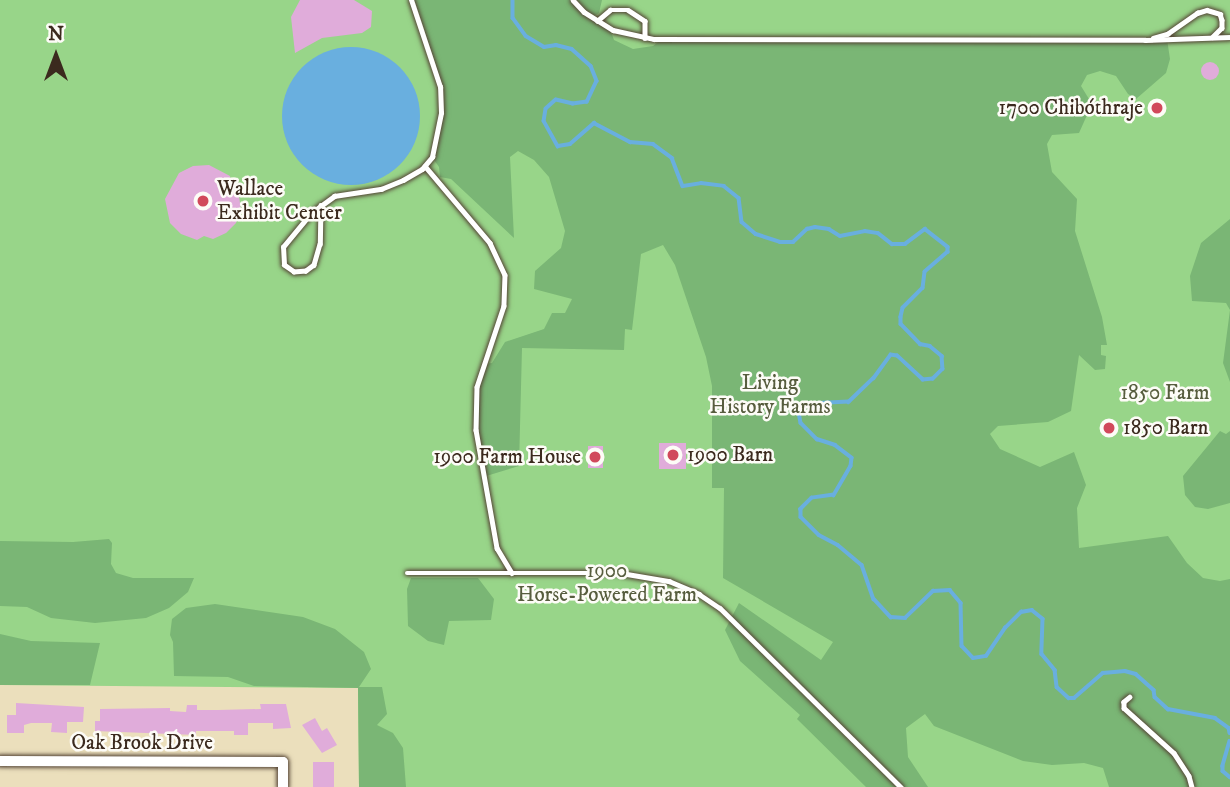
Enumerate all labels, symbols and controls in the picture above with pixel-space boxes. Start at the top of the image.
north arrow [21,21,91,91]
text: N [48,23,64,46]
place label: 1700 Chibóthraje [998,95,1143,121]
marker: 1700 Chibóthraje [1149,100,1165,116]
place label: Wallace Exhibit Center [217,176,342,226]
marker: Wallace Exhibit Center [195,193,211,209]
park label: Living History Farms [710,370,830,420]
park label: 1850 Farm [1120,380,1210,406]
place label: 1850 Barn [1123,415,1208,441]
marker: 1850 Barn [1101,420,1117,436]
place label: 1900 Barn [687,442,773,468]
place label: 1900 Farm House [433,444,581,470]
marker: 1900 Barn [665,447,681,463]
marker: 1900 Farm House [587,449,603,465]
park label: 1900 Horse-Powered Farm [517,558,697,608]
street label: Oak Brook Drive [71,730,213,756]

